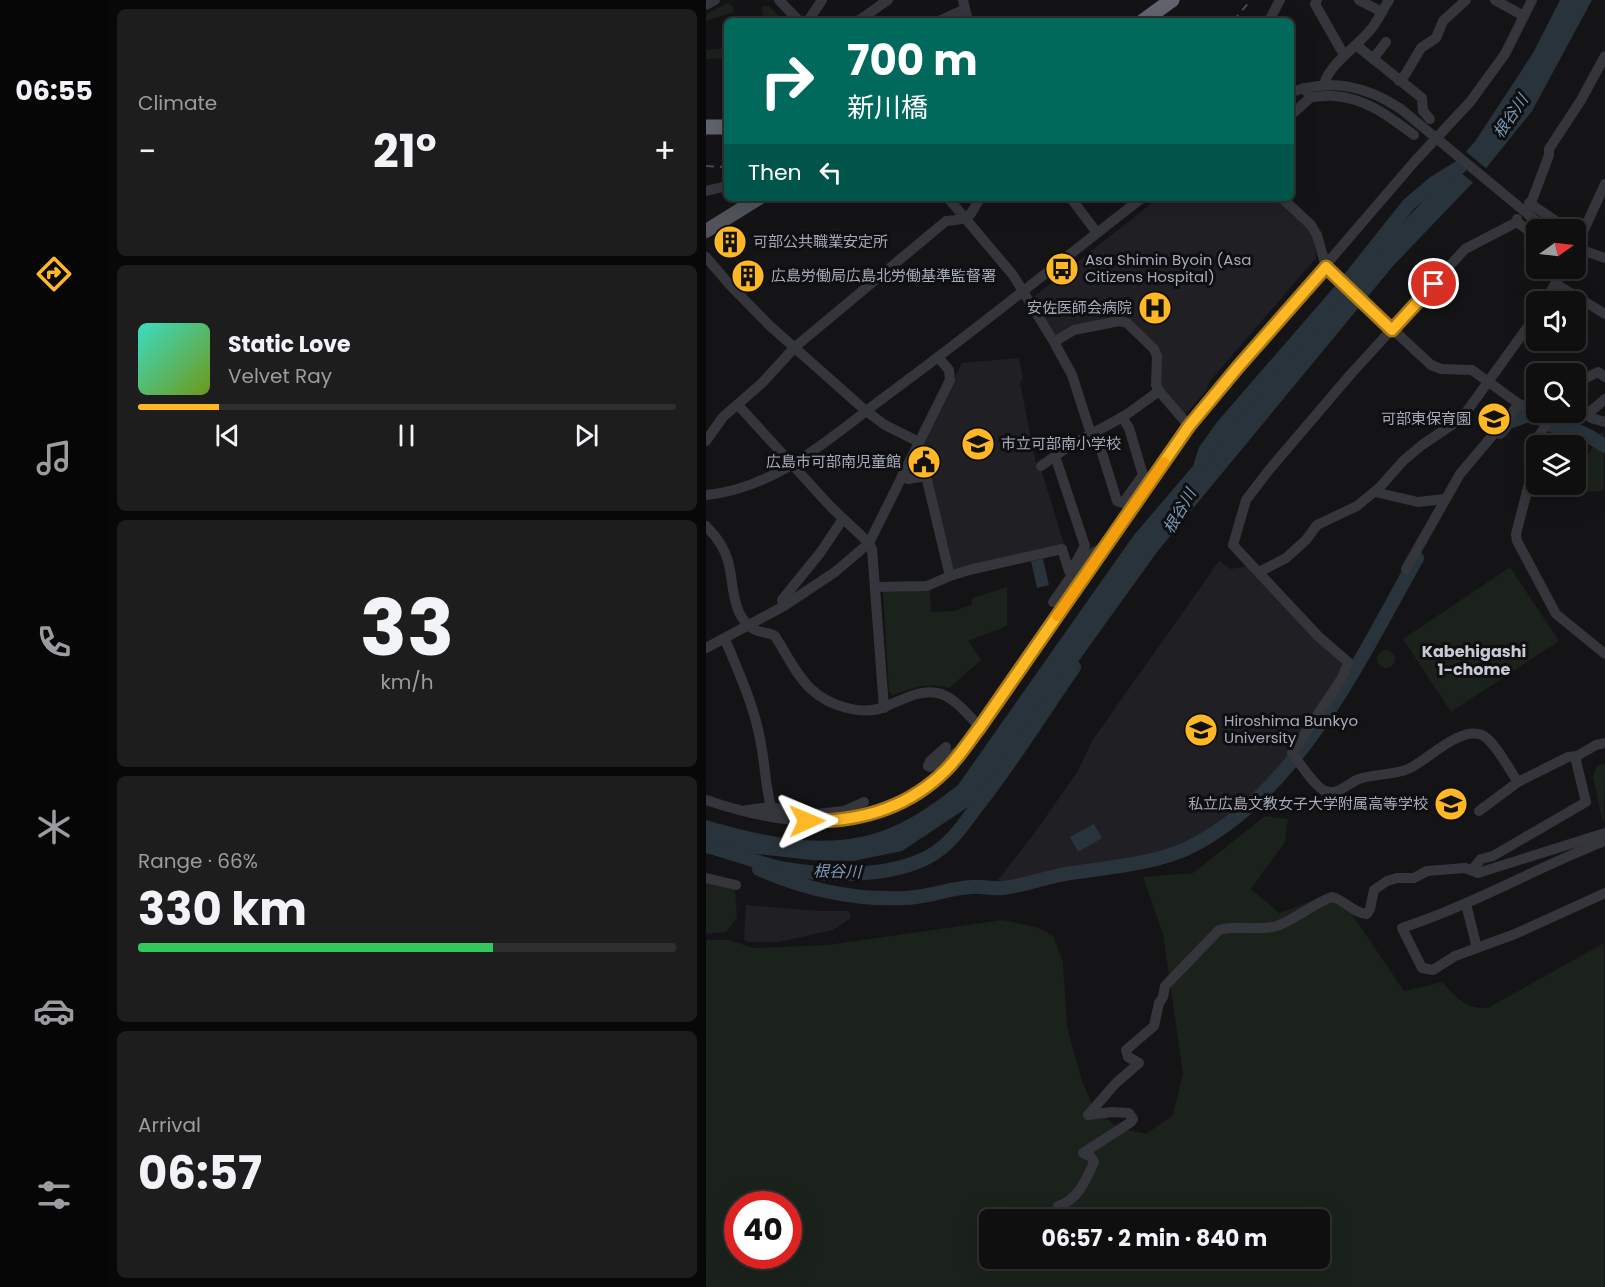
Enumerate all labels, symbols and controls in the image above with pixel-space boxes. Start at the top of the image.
text: 700 m [847,31,978,90]
icon: right [748,42,826,120]
text: 06:55 [15,72,93,109]
water label: 根谷川 [1487,88,1534,143]
text: Climate [138,89,217,117]
text: 新川橋 [847,89,928,126]
text: 21° [373,120,437,183]
text: − [138,128,156,175]
text: + [653,128,676,175]
icon: left [814,156,847,189]
text: Then [748,157,802,188]
north arrow [1526,219,1586,279]
map controls [1526,219,1586,495]
building icon: 可部公共職業安定所 [712,224,748,260]
place label: 可部公共職業安定所 [753,231,888,252]
place label: Asa Shimin Byoin (Asa Citizens Hospital) [1085,249,1251,287]
bus stop icon: Asa Shimin Byoin (Asa Citizens Hospital) [1044,251,1080,287]
icon: directions [33,253,75,295]
building icon: 広島労働局広島北労働基準監督署 [730,258,766,294]
pin [1408,258,1459,309]
place label: 広島労働局広島北労働基準監督署 [771,265,996,286]
icon: arrive [1417,267,1450,300]
hospital icon: 安佐医師会病院 [1137,290,1173,326]
button: sound [1526,291,1586,351]
place label: 安佐医師会病院 [1027,297,1132,318]
text: Static Love [228,329,351,360]
text: Velvet Ray [228,362,332,390]
button: search [1526,363,1586,423]
school or university icon: 可部東保育園 [1476,401,1512,437]
place label: 可部東保育園 [1381,408,1471,429]
icon: previous [211,419,244,452]
icon: pause [390,419,423,452]
icon: next [570,419,603,452]
school or university icon: 市立可部南小学校 [960,426,996,462]
place label: 市立可部南小学校 [1001,433,1121,454]
button: layers [1526,435,1586,495]
icon: music [33,437,75,479]
public building icon: 広島市可部南児童館 [906,444,942,480]
place label: 広島市可部南児童館 [766,451,901,472]
water label: 根谷川 [1157,483,1202,538]
text: 33 [360,573,454,682]
icon: phone [33,621,75,663]
district label: Kabehigashi 1-chome [1422,640,1526,681]
text: km/h [380,668,434,696]
place label: Hiroshima Bunkyo University [1224,710,1358,748]
school or university icon: Hiroshima Bunkyo University [1183,712,1219,748]
school or university icon: 私立広島文教女子大学附属高等学校 [1433,786,1469,822]
position arrow [775,789,839,853]
place label: 私立広島文教女子大学附属高等学校 [1188,793,1428,814]
icon: climate [33,806,75,848]
text: Range · 66% [138,847,258,875]
water label: 根谷川 [813,860,863,883]
text: 330 km [138,878,307,941]
icon: car [33,990,75,1032]
text: Arrival [138,1111,201,1139]
text: 06:57 [138,1142,262,1205]
icon: filters [33,1174,75,1216]
speed limit sign: 40 [724,1191,802,1269]
text: 06:57 · 2 min · 840 m [1042,1223,1267,1254]

